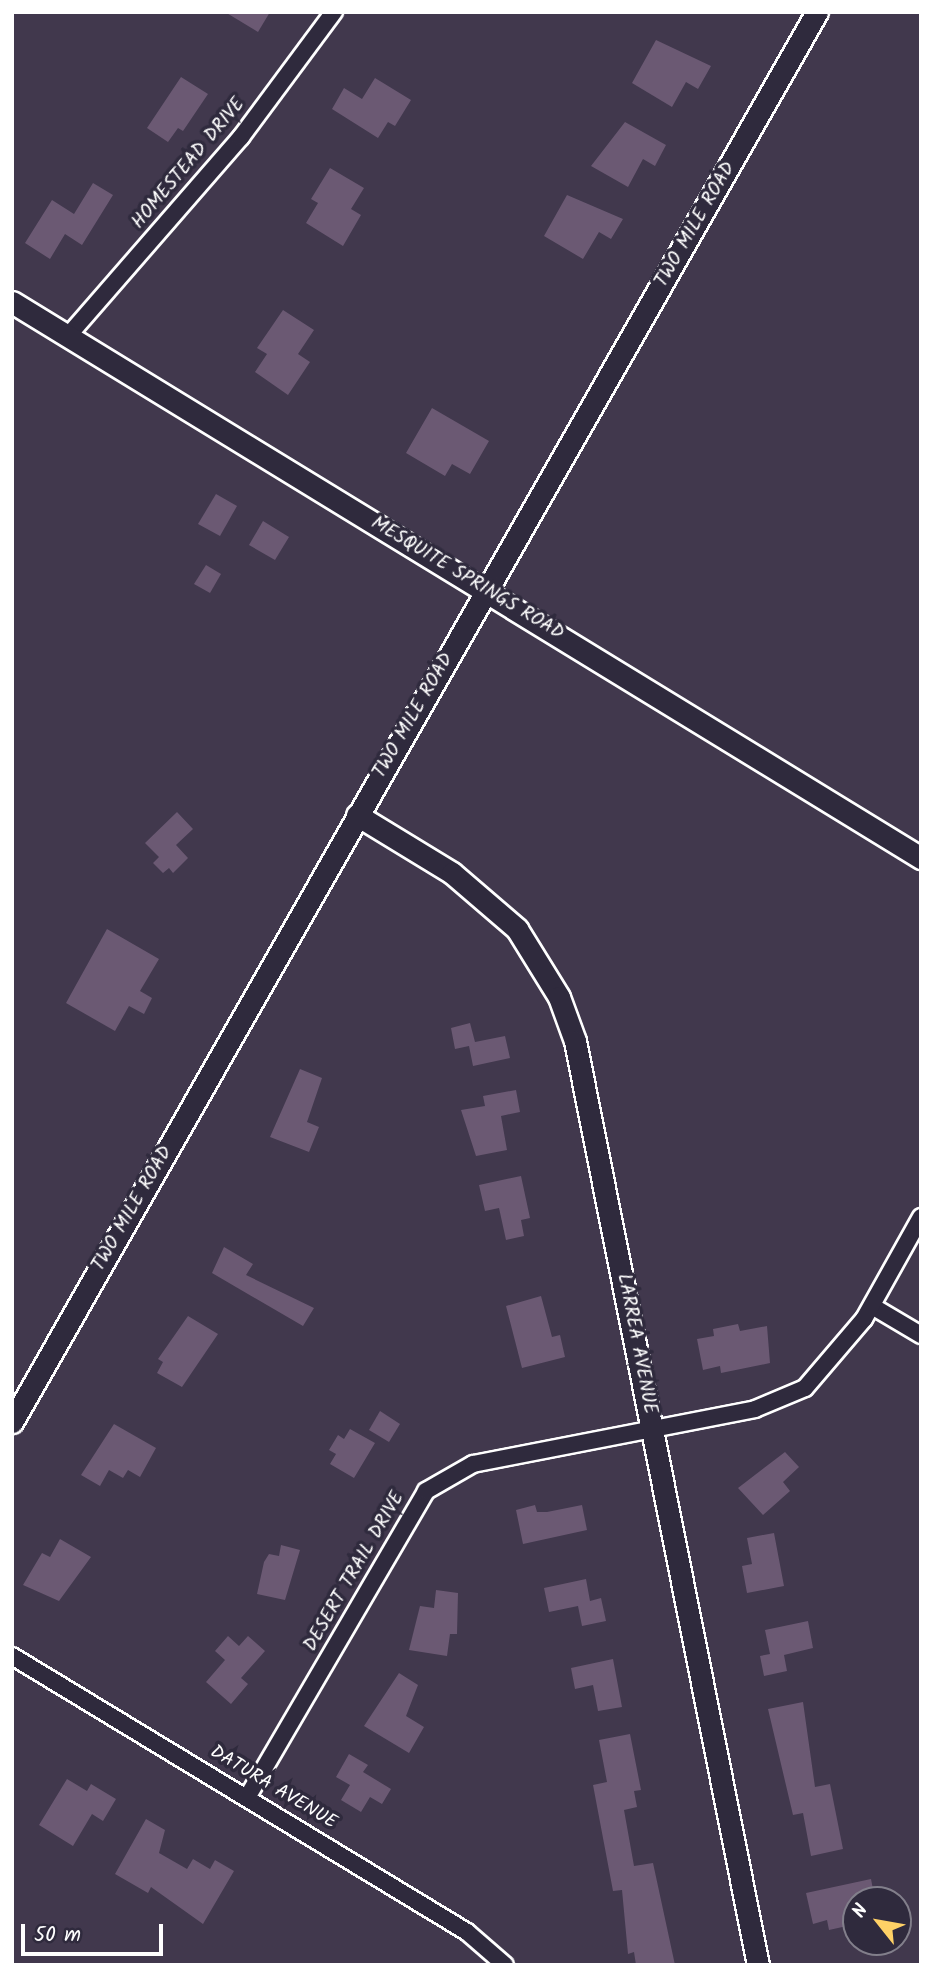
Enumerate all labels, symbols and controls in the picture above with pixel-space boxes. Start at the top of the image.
street label: HOMESTEAD DRIVE [128,94,250,234]
street label: TWO MILE ROAD [651,158,741,292]
street label: MESQUITE SPRINGS ROAD [367,512,567,646]
street label: TWO MILE ROAD [369,649,459,783]
street label: TWO MILE ROAD [88,1142,178,1276]
street label: LARREA AVENUE [611,1272,661,1416]
street label: DESERT TRAIL DRIVE [300,1488,410,1656]
street label: DATURA AVENUE [206,1741,340,1835]
north arrow [842,1886,912,1956]
text: N [845,1898,877,1924]
scale bar [24,1910,166,1954]
text: 50 m [34,1919,81,1952]

